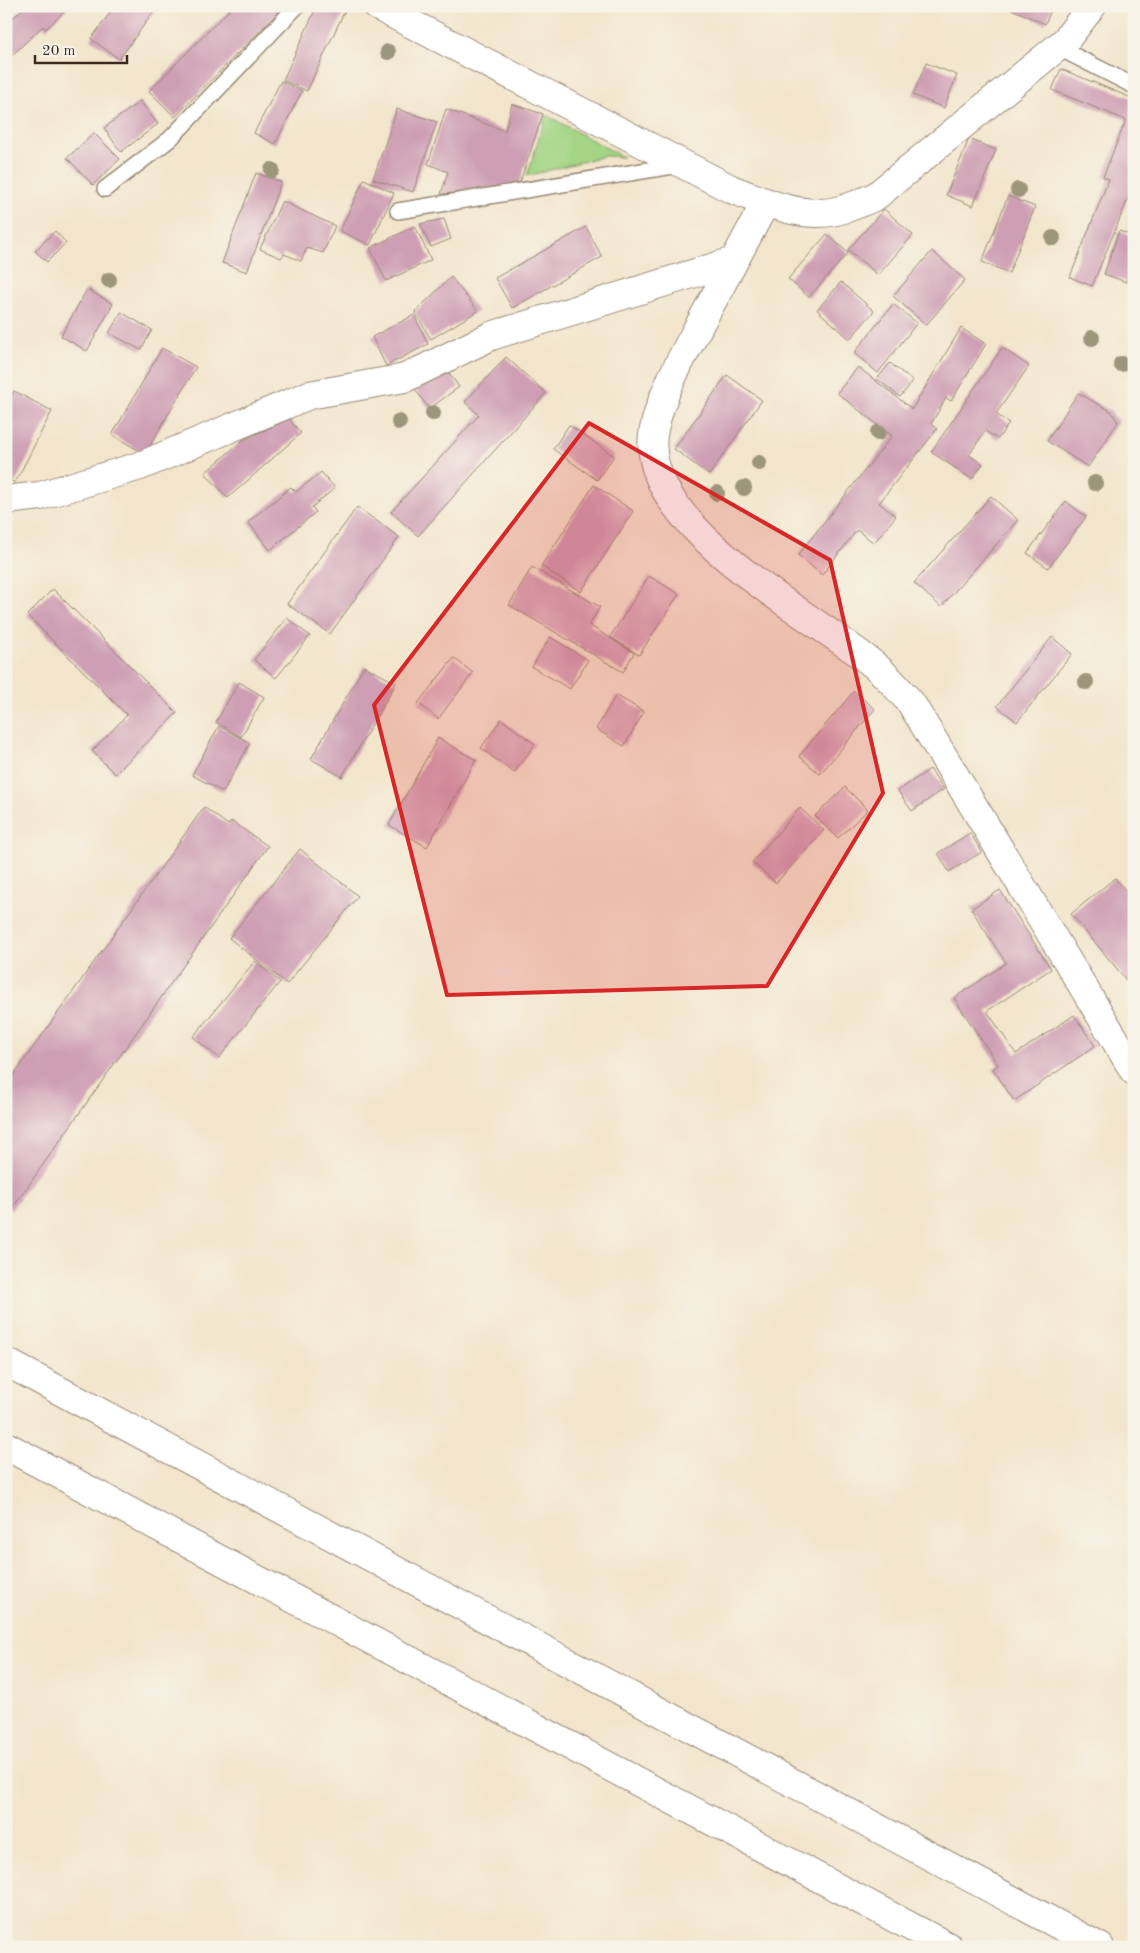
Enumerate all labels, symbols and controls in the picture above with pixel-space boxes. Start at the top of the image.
scale bar [35,32,128,64]
text: 20 m [42,44,76,59]

